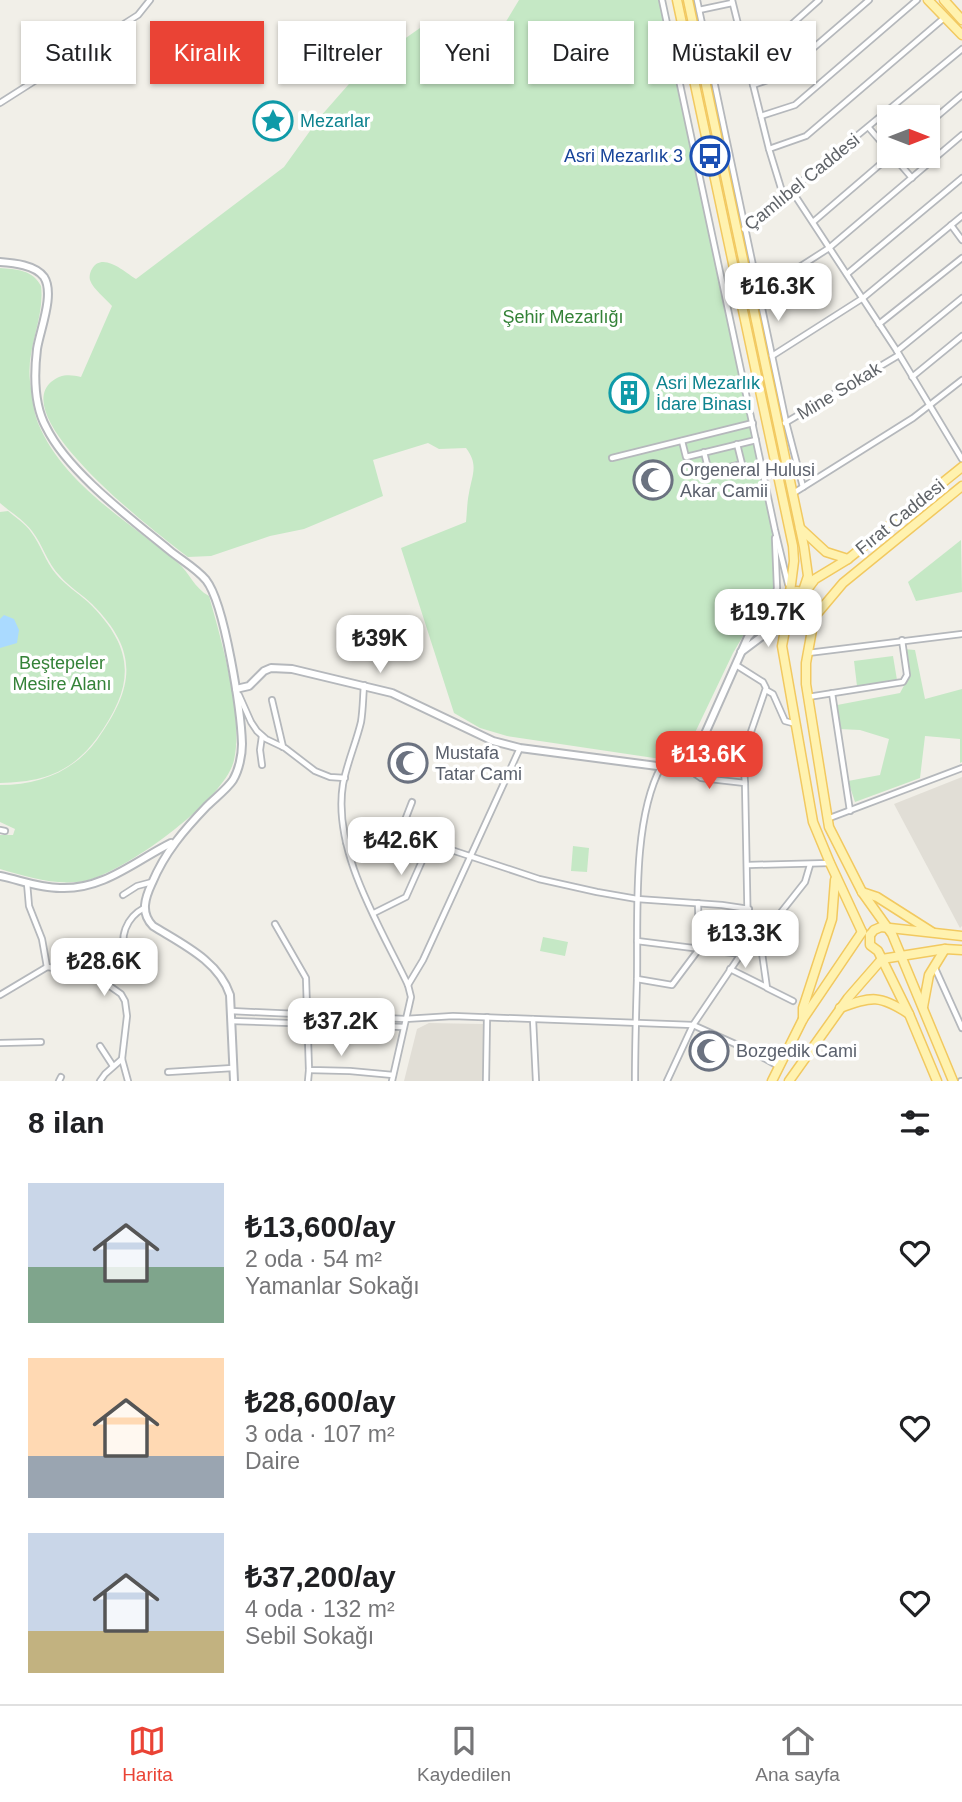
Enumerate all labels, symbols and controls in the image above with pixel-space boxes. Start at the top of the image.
chip: Satılık [21,21,136,84]
chip: Kiralık [150,21,264,84]
chip: Filtreler [278,21,406,84]
chip: Yeni [420,21,514,84]
chip: Daire [528,21,634,84]
chip: Müstakil ev [648,21,816,84]
place icon: Mezarlar [252,100,294,142]
north arrow [877,105,940,168]
map controls [877,105,940,168]
place label: Mezarlar [300,111,370,131]
street label: Çamlıbel Caddesi [740,130,864,234]
bus stop icon: Asri Mezarlık 3 [689,135,731,177]
place label: Asri Mezarlık 3 [564,146,683,166]
pin: ₺16.3K [721,264,835,323]
text: ₺16.3K [741,273,815,299]
park label: Şehir Mezarlığı [502,307,624,327]
street label: Mine Sokak [794,358,885,424]
building icon: Asri Mezarlık İdare Binası [608,372,650,414]
place label: Asri Mezarlık İdare Binası [656,373,761,414]
mosque icon: Orgeneral Hulusi Akar Camii [632,459,674,501]
place label: Orgeneral Hulusi Akar Camii [680,460,815,501]
street label: Fırat Caddesi [852,475,948,559]
pin: ₺19.7K [711,590,825,649]
text: ₺19.7K [731,599,805,625]
pin: ₺39K [339,616,421,675]
text: ₺39K [352,625,408,651]
park label: Beştepeler Mesire Alanı [12,653,112,694]
pin: ₺13.6K [652,732,766,791]
text: ₺13.6K [672,741,746,767]
mosque icon: Mustafa Tatar Cami [387,742,429,784]
place label: Mustafa Tatar Cami [435,743,522,784]
pin: ₺42.6K [344,818,458,877]
text: ₺42.6K [364,827,438,853]
pin: ₺13.3K [688,911,802,970]
text: ₺13.3K [708,920,782,946]
pin: ₺28.6K [47,939,161,998]
text: ₺28.6K [67,948,141,974]
pin: ₺37.2K [284,998,398,1058]
text: ₺37.2K [304,1008,378,1034]
mosque icon: Bozgedik Cami [688,1030,730,1072]
place label: Bozgedik Cami [736,1041,857,1061]
icon: filters [896,1104,934,1142]
text: 8 ilan [28,1106,105,1139]
text: ₺13,600/ay [245,1210,396,1243]
icon: home [84,1211,168,1295]
icon: heart [896,1234,934,1272]
text: 2 oda · 54 m² [245,1246,382,1272]
text: Yamanlar Sokağı [245,1273,420,1299]
text: ₺28,600/ay [245,1385,396,1418]
icon: home [84,1386,168,1470]
icon: heart [896,1409,934,1447]
text: 3 oda · 107 m² [245,1421,395,1447]
text: Daire [245,1448,300,1474]
text: ₺37,200/ay [245,1560,396,1593]
icon: home [84,1561,168,1645]
icon: heart [896,1584,934,1622]
text: 4 oda · 132 m² [245,1596,395,1622]
text: Sebil Sokağı [245,1623,374,1649]
tab: Harita [122,1722,173,1786]
tab: Kaydedilen [417,1722,511,1786]
tab: Ana sayfa [755,1722,840,1786]

